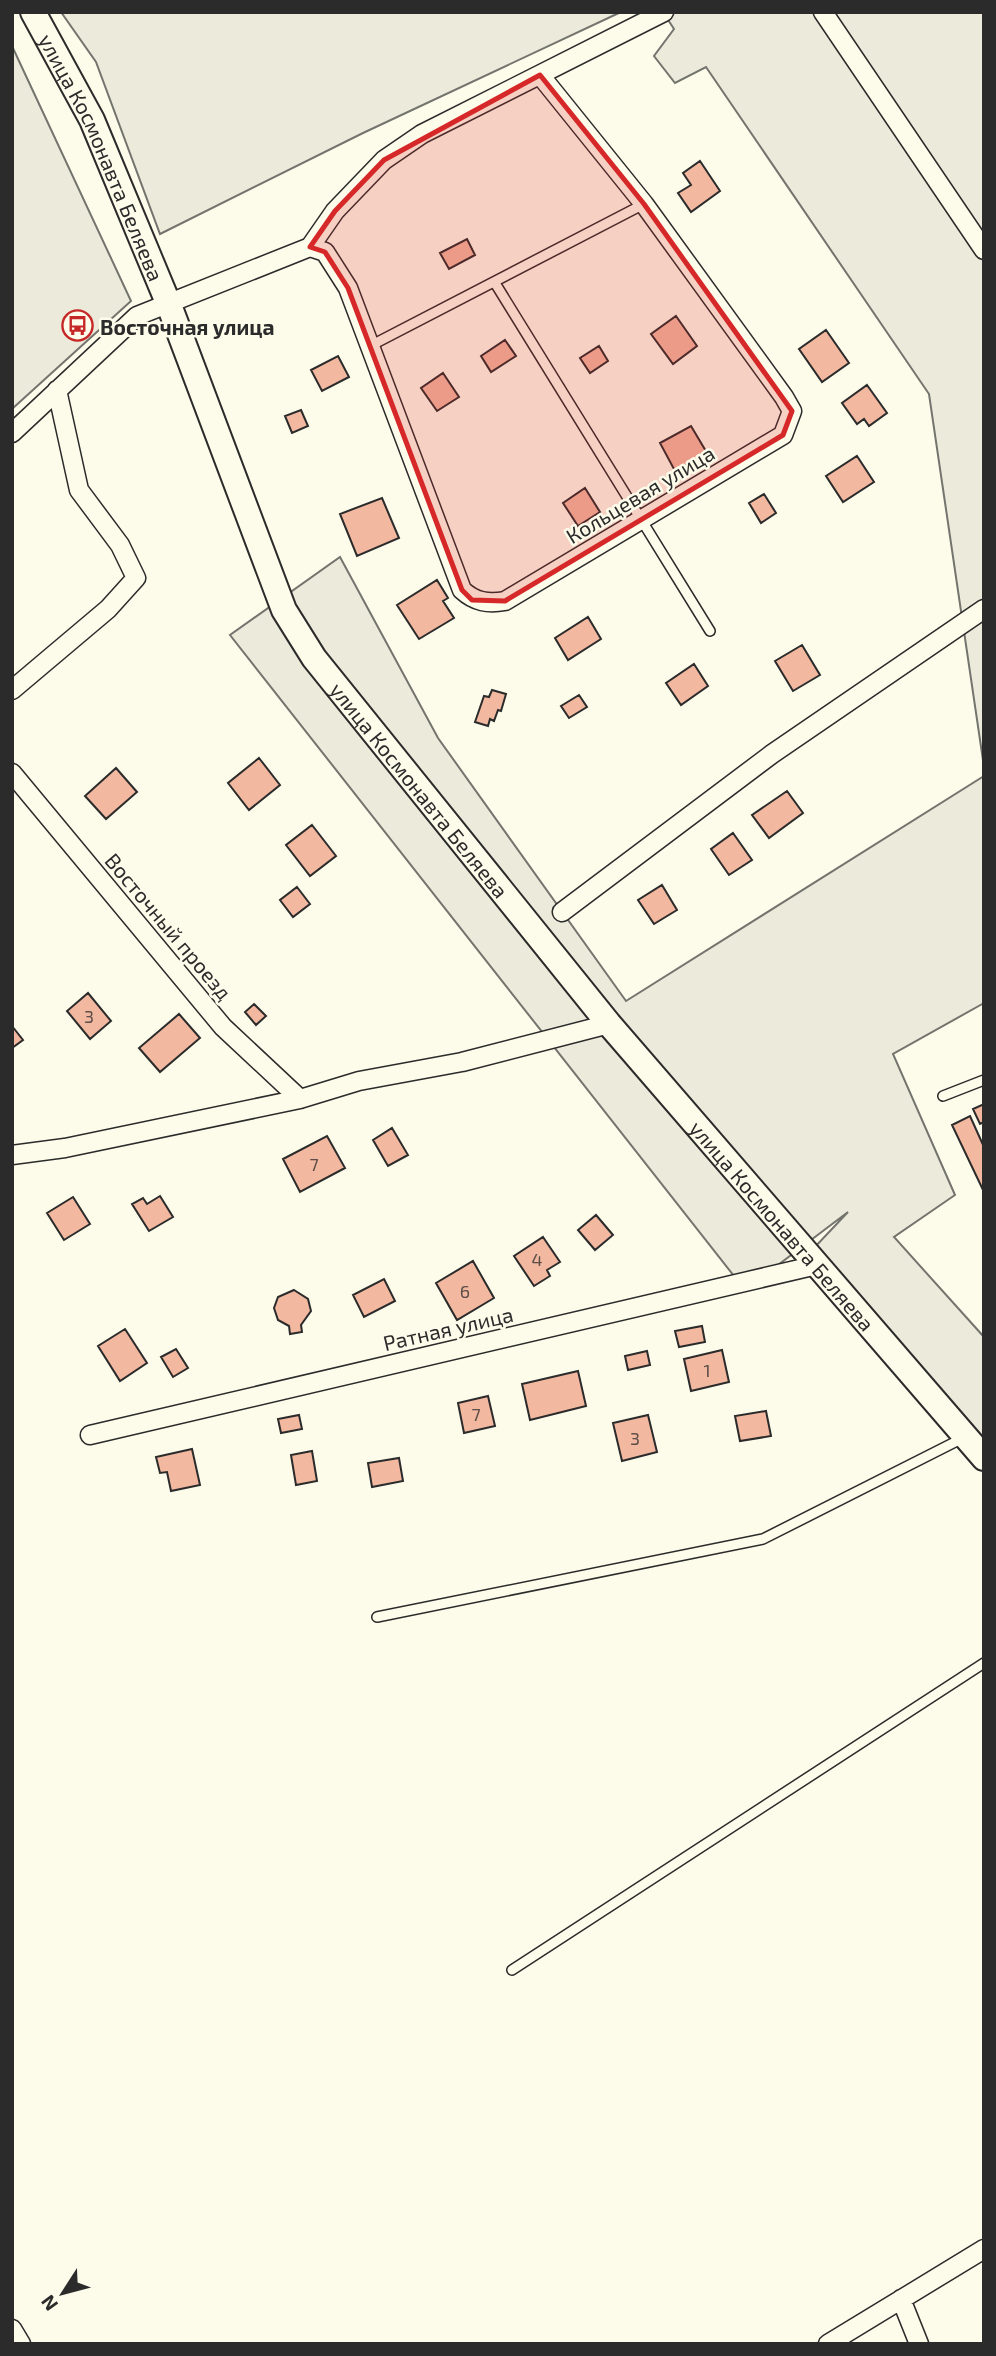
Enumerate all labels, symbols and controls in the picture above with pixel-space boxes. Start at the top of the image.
street label: улица Космонавта Беляева [34,29,170,284]
bus stop icon: Восточная улица [60,309,94,343]
place label: Восточная улица [100,314,274,339]
street label: Кольцевая улица [561,440,719,549]
street label: улица Космонавта Беляева [325,677,514,902]
street label: Восточный проезд [101,848,237,1004]
house number: 3 [84,1005,94,1027]
street label: улица Космонавта Беляева [685,1115,880,1335]
house number: 7 [309,1153,319,1175]
house number: 4 [531,1248,543,1270]
house number: 6 [460,1280,470,1302]
street label: Ратная улица [380,1301,516,1356]
house number: 1 [703,1359,711,1381]
house number: 7 [471,1403,481,1425]
house number: 3 [630,1427,640,1449]
north arrow [28,2258,98,2328]
text: N [36,2291,62,2316]

